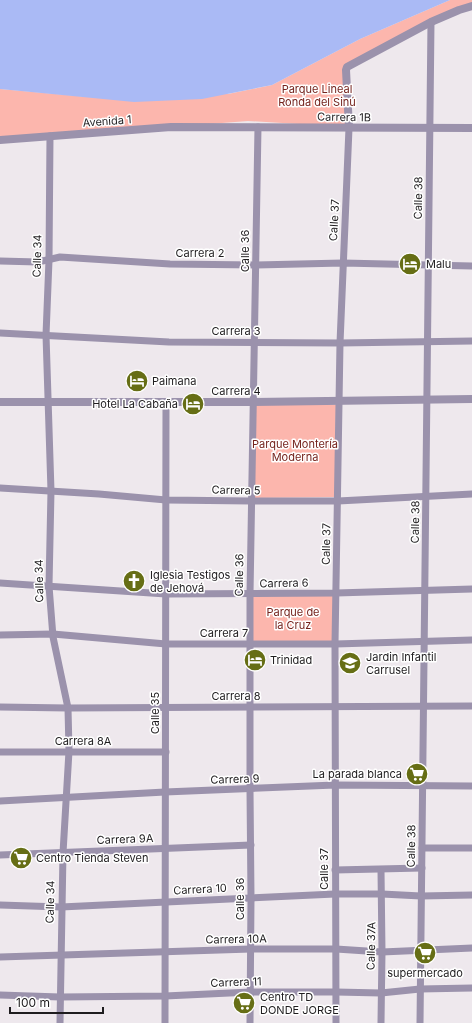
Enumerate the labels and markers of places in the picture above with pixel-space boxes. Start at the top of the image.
hotel icon: Malu [397,251,423,277]
place label: Malu [426,257,451,271]
hotel icon: Paimana [124,368,150,394]
place label: Paimana [152,374,196,388]
hotel icon: Hotel La Cabaña [180,391,206,417]
place label: Hotel La Cabaña [92,397,178,411]
church icon: Iglesia Testigos de Jehová [121,568,147,594]
place label: Iglesia Testigos de Jehová [150,568,231,595]
hotel icon: Trinidad [242,647,268,673]
school or university icon: Jardin Infantil Carrusel [337,650,363,676]
place label: Jardin Infantil Carrusel [366,650,436,677]
place label: Trinidad [270,653,312,667]
supermarket icon: La parada blanca [404,761,430,787]
place label: La parada blanca [313,767,402,781]
supermarket icon: Centro Tienda Steven [8,845,34,871]
place label: Centro Tienda Steven [36,851,149,865]
supermarket icon: supermercado [412,940,438,966]
place label: supermercado [387,966,463,980]
supermarket icon: Centro TD DONDE JORGE [231,990,257,1016]
place label: Centro TD DONDE JORGE [260,990,339,1017]

